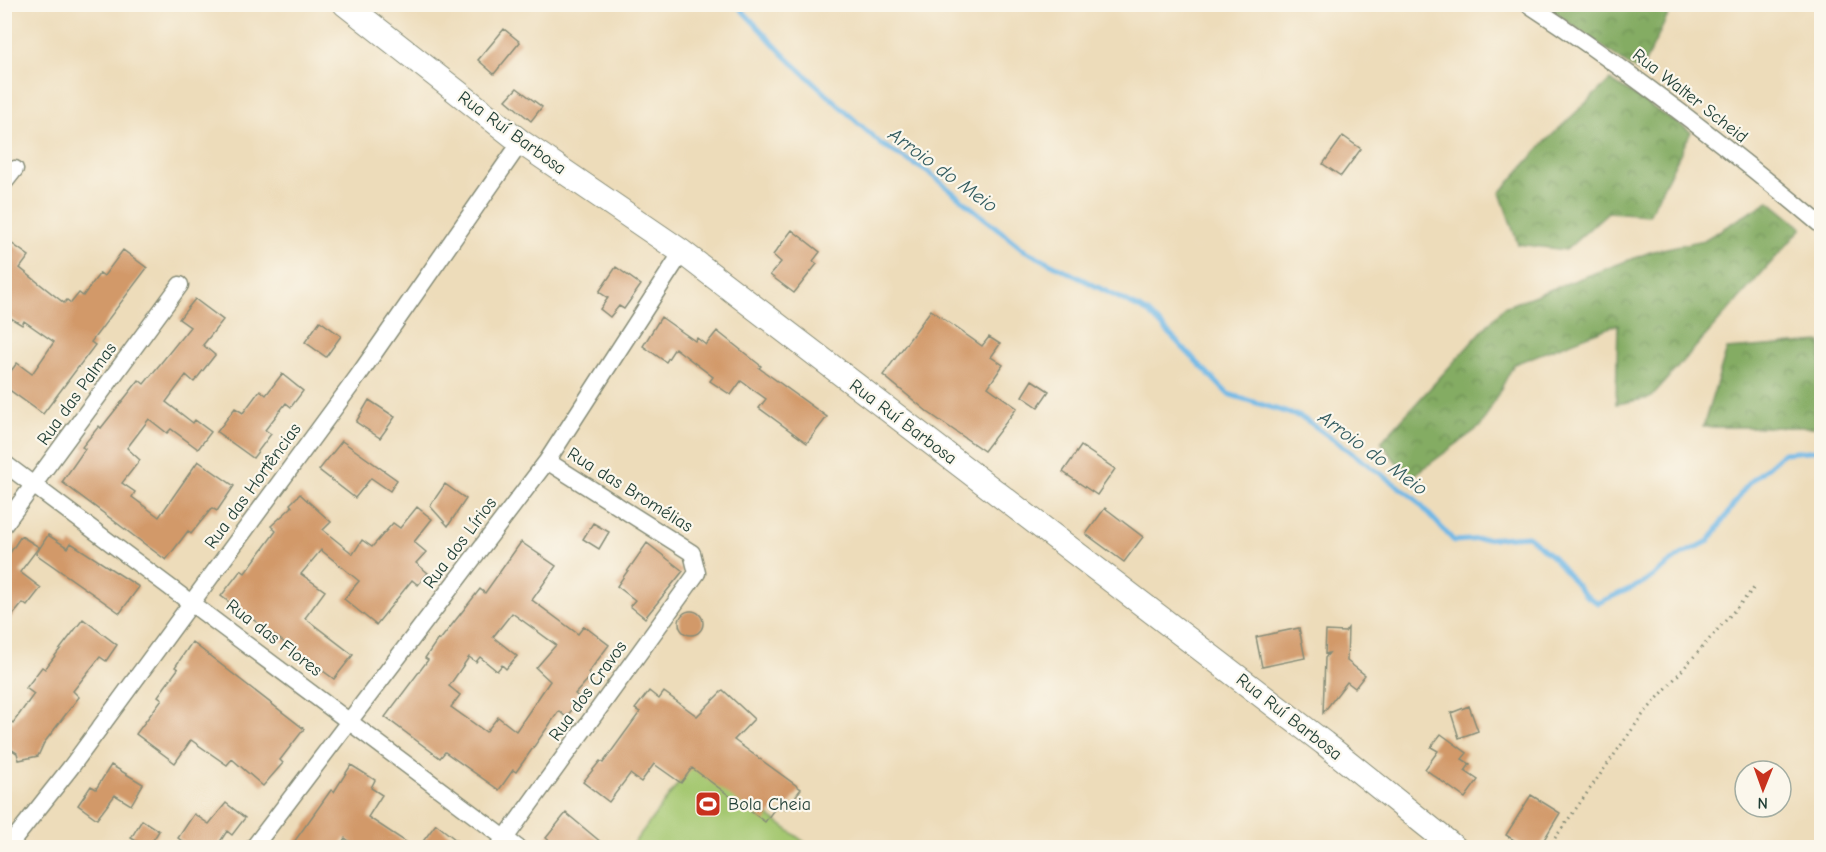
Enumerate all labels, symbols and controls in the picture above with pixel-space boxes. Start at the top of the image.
street label: Rua Walter Scheid [1628,44,1752,148]
street label: Rua Ruí Barbosa [454,87,570,179]
water label: Arroio do Meio [883,122,1002,217]
street label: Rua das Palmas [33,339,121,449]
street label: Rua Ruí Barbosa [845,375,961,469]
water label: Arroio do Meio [1313,405,1432,500]
street label: Rua das Hortências [200,419,306,553]
street label: Rua das Bromélias [563,443,697,537]
street label: Rua dos Lírios [419,493,501,593]
street label: Rua das Flores [222,595,326,681]
street label: Rua dos Cravos [545,637,631,745]
street label: Rua Ruí Barbosa [1232,669,1346,765]
north arrow [1733,759,1793,819]
sports icon: Bola Cheia [693,789,723,819]
place label: Bola Cheia [728,794,811,815]
text: N [1757,794,1768,812]

